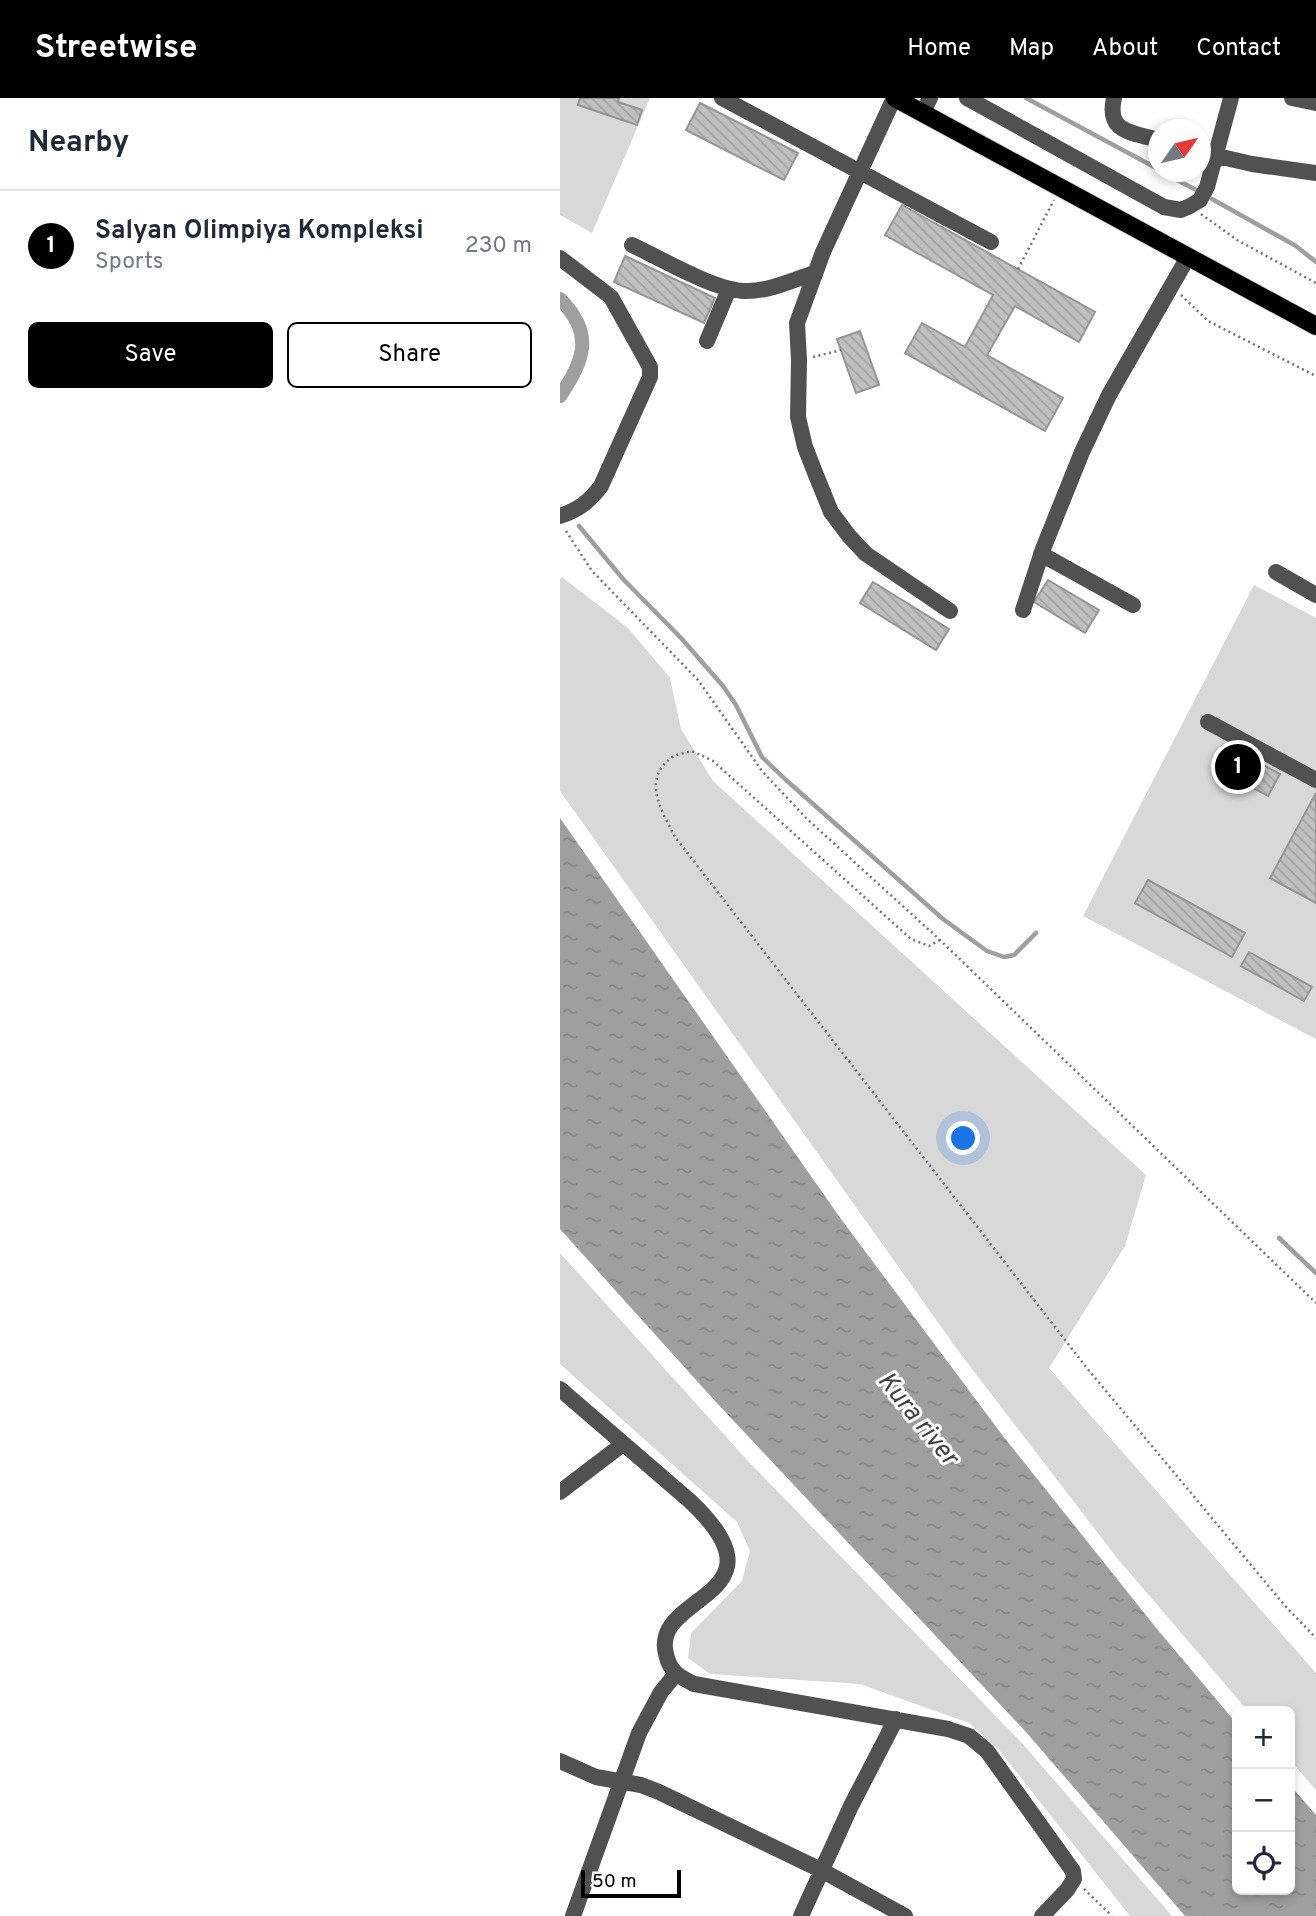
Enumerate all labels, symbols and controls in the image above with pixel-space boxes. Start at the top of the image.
text: Streetwise [35,28,197,70]
text: Home [907,34,971,64]
text: Map [1009,34,1054,64]
text: About [1092,34,1158,64]
text: Contact [1196,34,1281,64]
north arrow [1148,119,1211,182]
text: Nearby [28,125,129,162]
text: Salyan Olimpiya Kompleksi [95,215,424,248]
text: 1 [46,232,56,261]
text: 230 m [465,232,532,261]
text: Sports [95,248,163,277]
button: Save [28,322,273,388]
button: Share [287,322,532,388]
pin: 1 [1215,741,1261,793]
your location [946,1121,980,1155]
water label: Kura river [869,1366,966,1475]
map controls [1232,1706,1295,1895]
button: + [1232,1706,1295,1769]
button: − [1232,1769,1295,1832]
button: locate [1232,1832,1295,1895]
scale bar [581,1867,681,1899]
text: 50 m [592,1870,637,1894]

